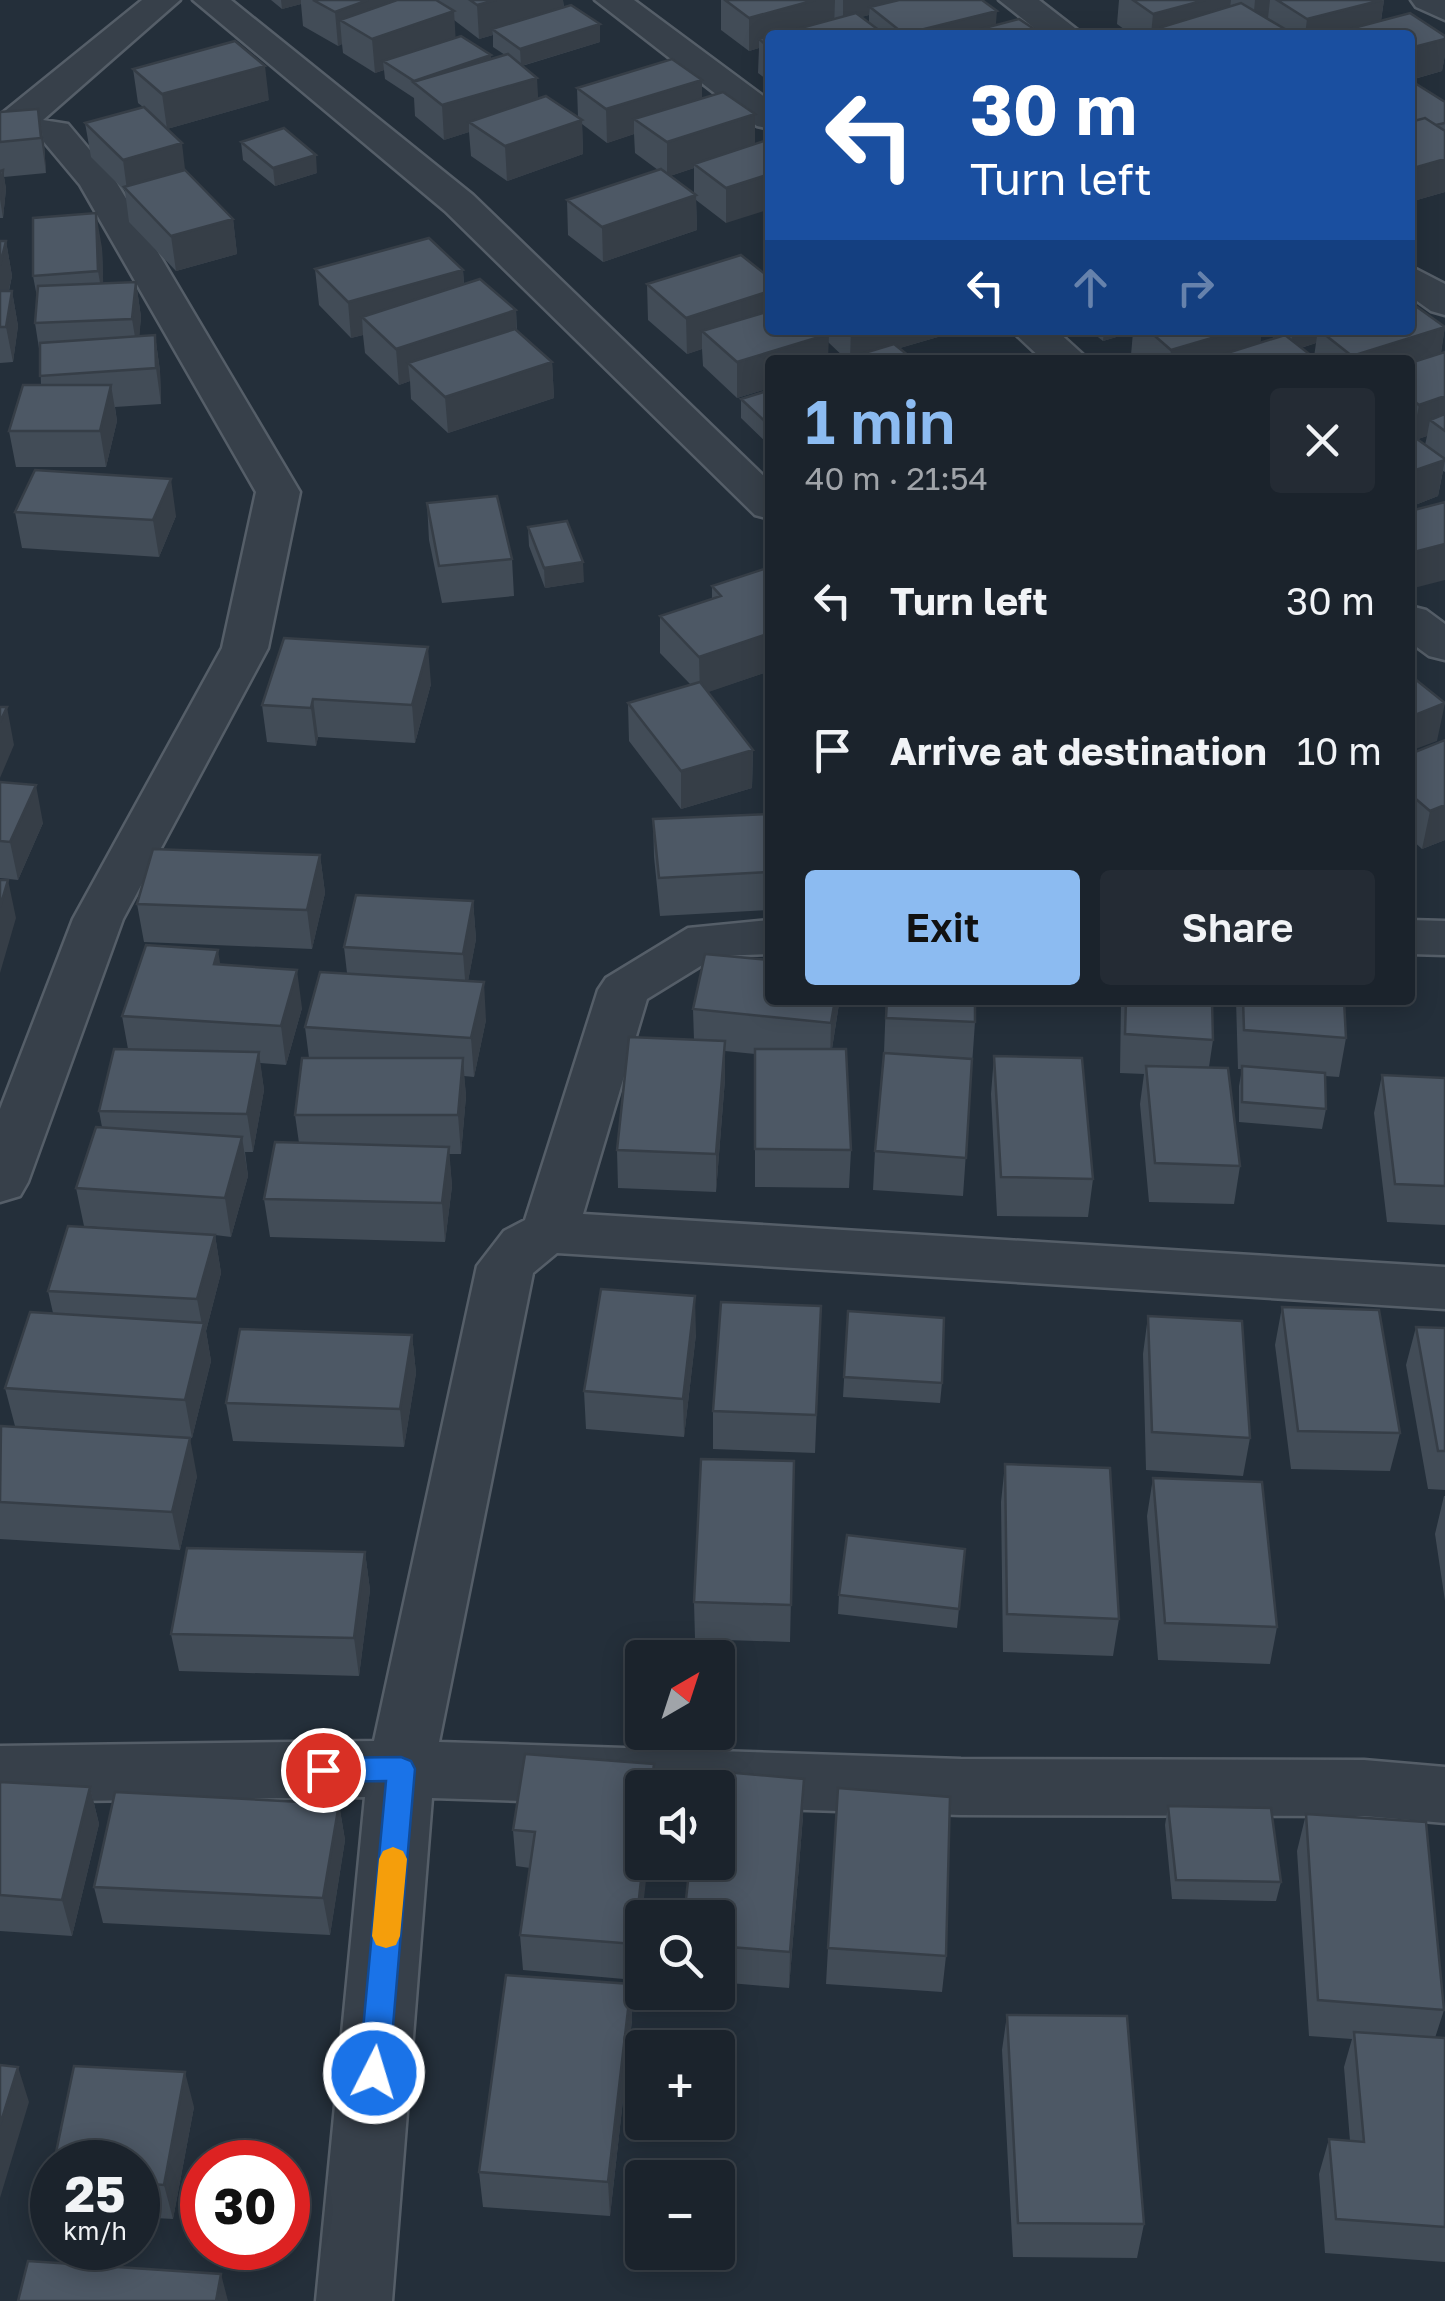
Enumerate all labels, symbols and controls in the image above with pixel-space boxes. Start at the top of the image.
text: 30 m [970,66,1137,150]
icon: left [805,70,935,200]
text: Turn left [970,151,1152,205]
icon: left [958,260,1013,315]
icon: ahead [1063,260,1118,315]
icon: right [1168,260,1223,315]
text: 1 min [805,385,955,457]
button: close [1270,388,1375,493]
text: 40 m · 21:54 [805,459,988,497]
icon: left [805,573,860,628]
text: Turn left [890,578,1048,623]
text: 30 m [1286,578,1375,623]
icon: arrive [805,723,860,778]
text: Arrive at destination [890,728,1267,773]
text: 10 m [1297,728,1382,773]
button: Exit [805,870,1080,985]
button: Share [1100,870,1375,985]
north arrow [625,1640,735,1750]
map controls [625,1640,735,2270]
pin [281,1728,366,1813]
icon: arrive [296,1743,351,1798]
button: sound [625,1770,735,1880]
button: search [625,1900,735,2010]
position arrow [322,2021,426,2125]
button: + [625,2030,735,2140]
speed limit sign: 30 [180,2140,310,2270]
button: − [625,2160,735,2270]
text: 25 [64,2163,125,2223]
text: km/h [63,2215,127,2246]

